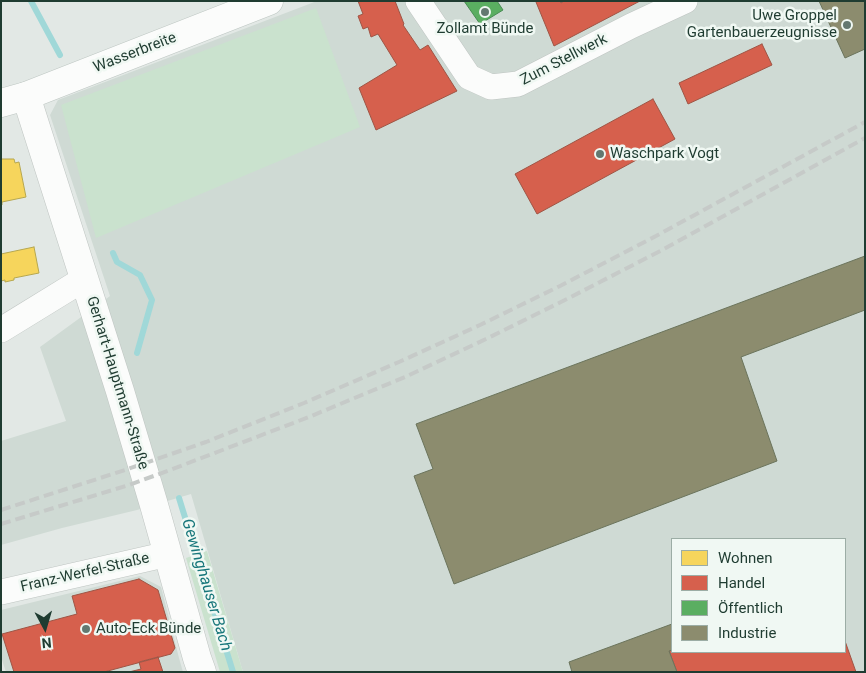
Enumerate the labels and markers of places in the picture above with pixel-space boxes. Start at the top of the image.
marker: Zollamt Bünde [479,6,491,18]
place label: Uwe Groppel Gartenbauerzeugnisse [687,7,837,42]
marker: Uwe Groppel Gartenbauerzeugnisse [841,19,853,31]
place label: Zollamt Bünde [437,20,533,38]
place label: Waschpark Vogt [610,145,719,163]
marker: Waschpark Vogt [594,148,606,160]
place label: Auto-Eck Bünde [96,620,201,638]
marker: Auto-Eck Bünde [80,623,92,635]

